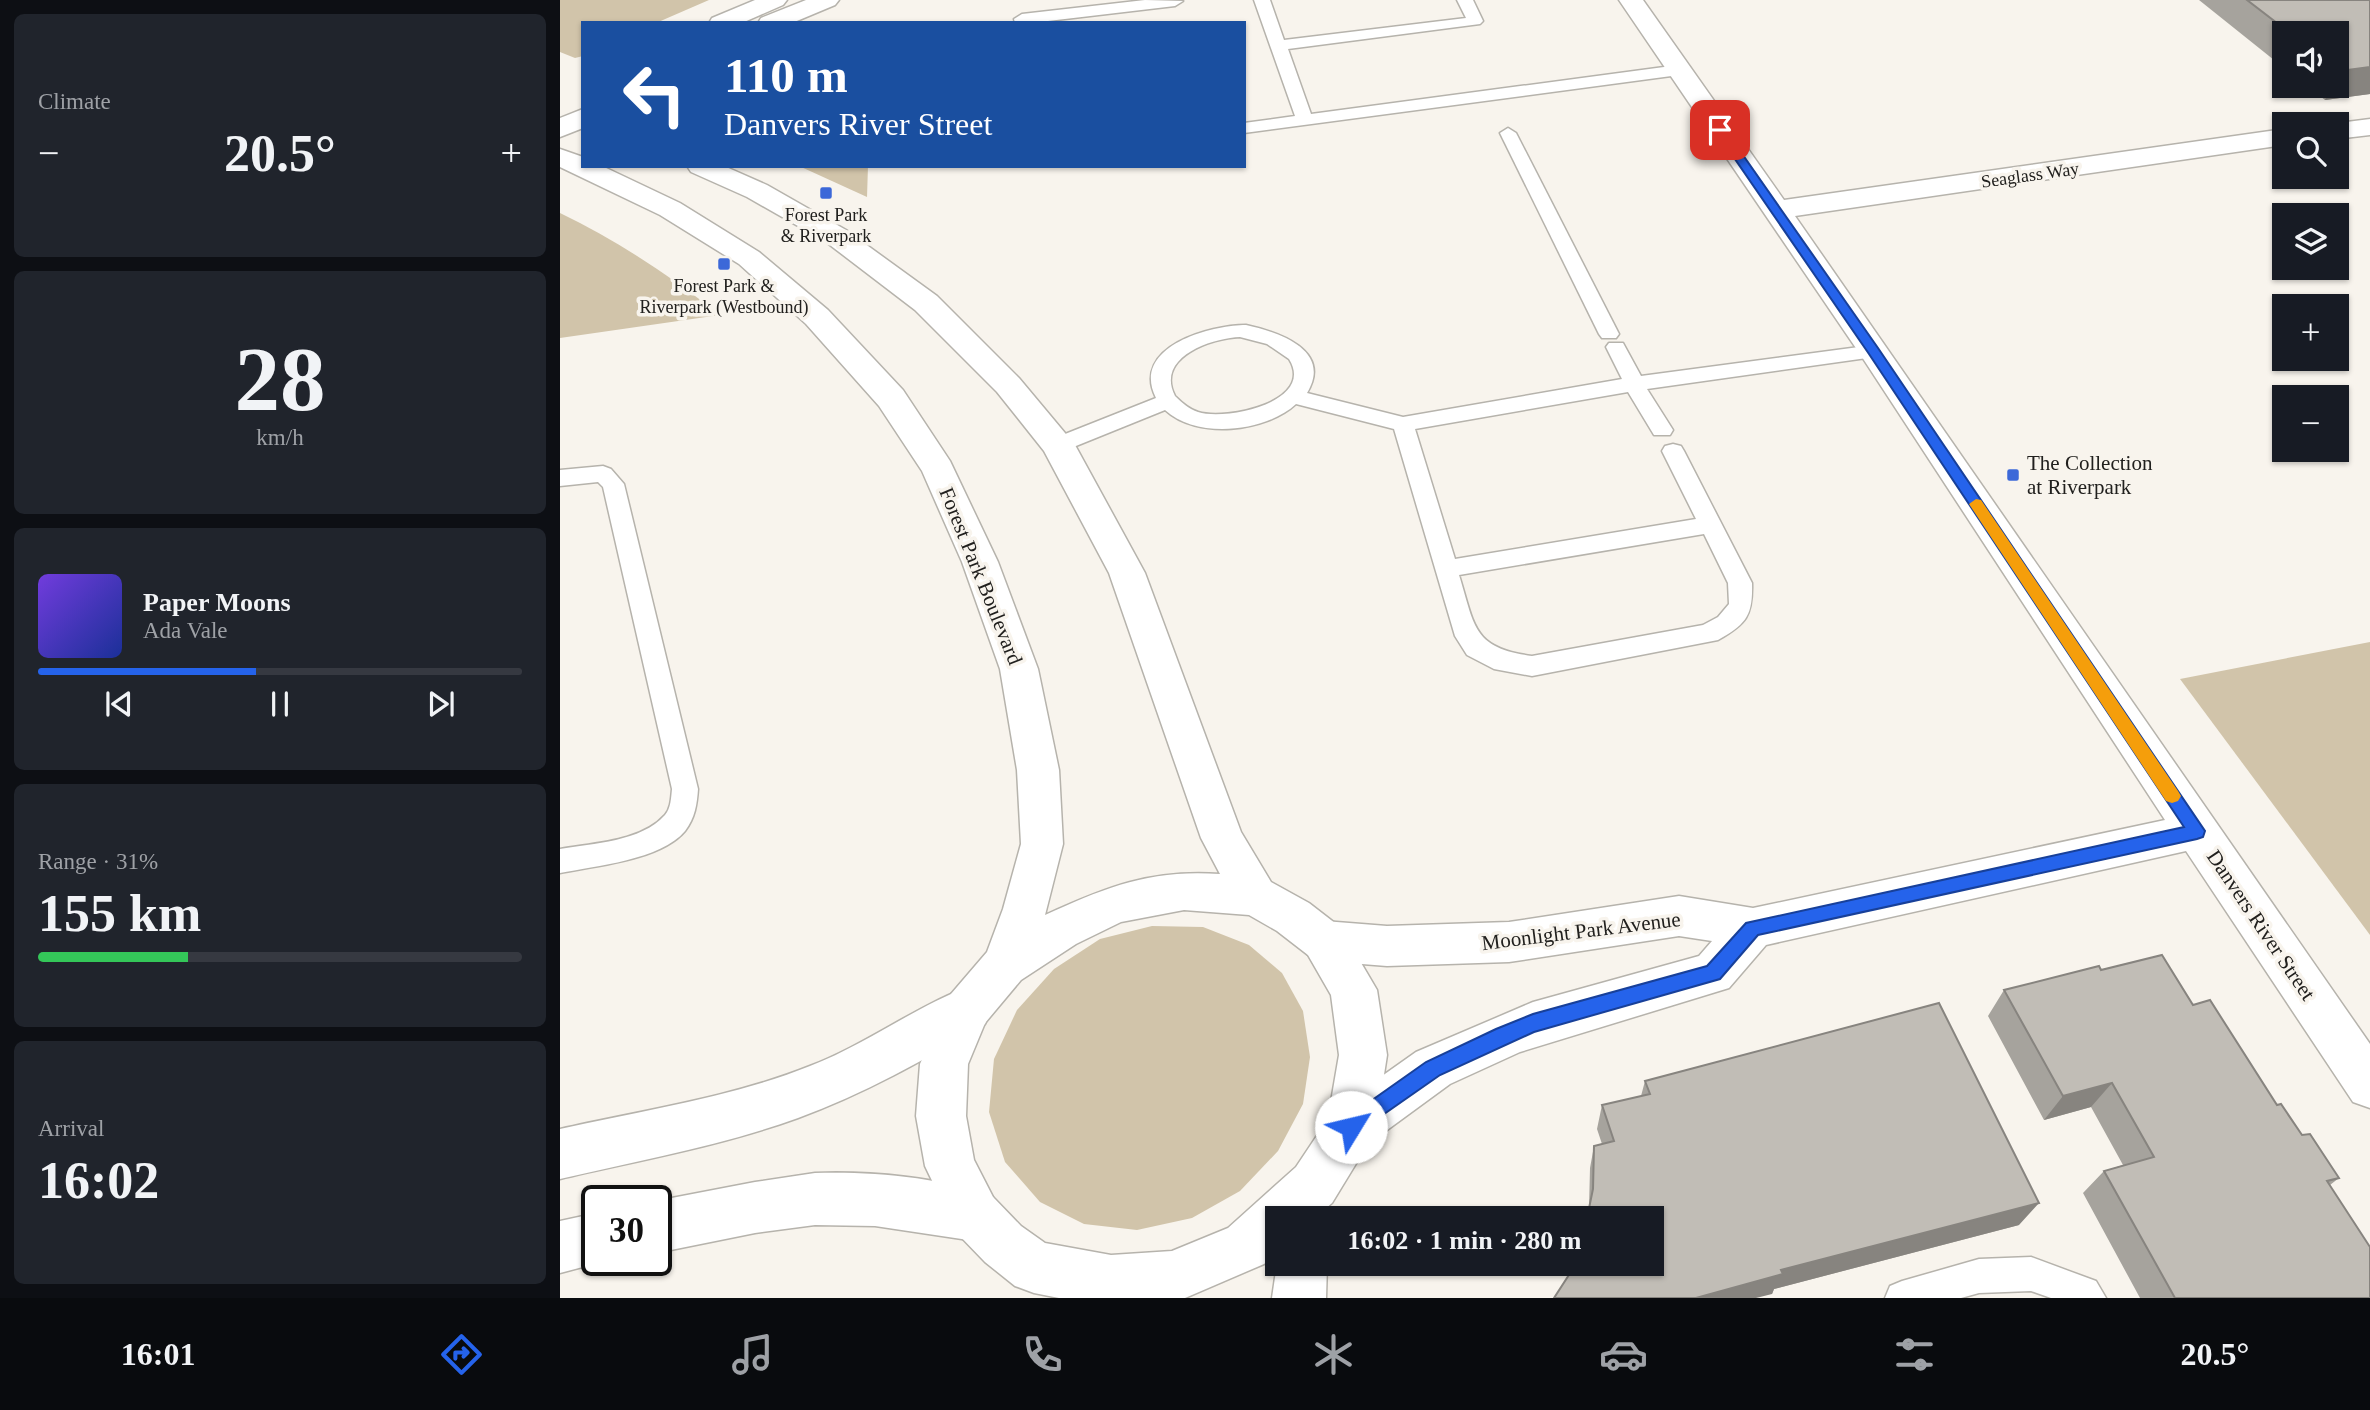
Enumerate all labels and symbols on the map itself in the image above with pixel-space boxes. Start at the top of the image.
pin [1690,100,1750,160]
street label: Seaglass Way [1980,158,2080,192]
marker: Forest Park & Riverpark [818,185,834,201]
place label: Forest Park & Riverpark [781,205,871,246]
marker: Forest Park & Riverpark (Westbound) [716,256,732,272]
place label: Forest Park & Riverpark (Westbound) [639,276,809,318]
place label: The Collection at Riverpark [2027,451,2153,499]
marker: The Collection at Riverpark [2005,467,2021,483]
street label: Forest Park Boulevard [934,484,1028,669]
street label: Danvers River Street [2202,845,2320,1005]
street label: Moonlight Park Avenue [1480,907,1682,955]
position arrow [1314,1090,1388,1164]
speed limit sign: 30 [581,1185,672,1276]

